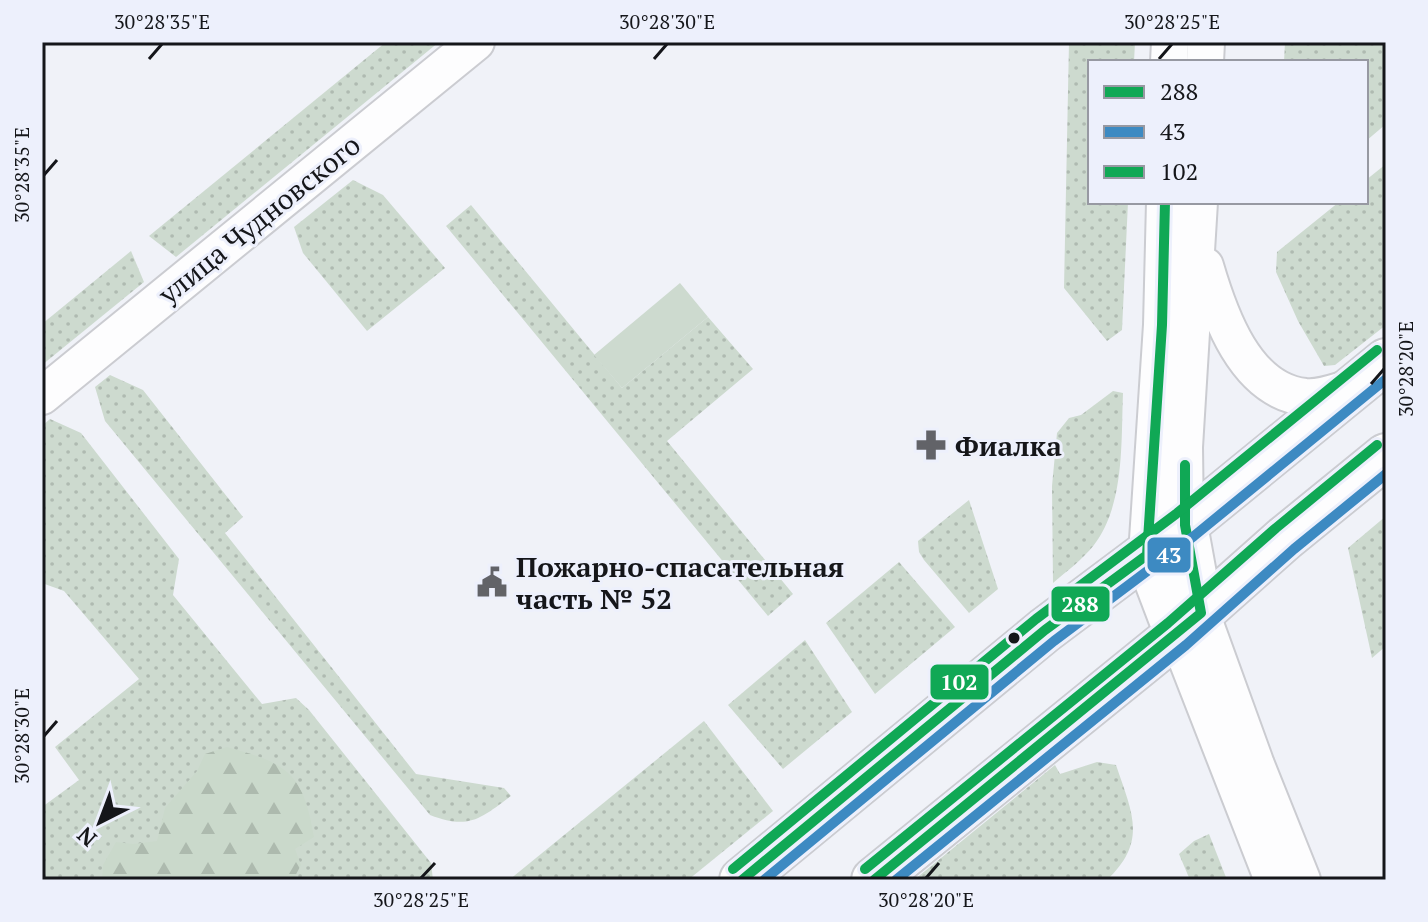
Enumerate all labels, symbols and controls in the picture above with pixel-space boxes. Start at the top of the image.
text: 30°28'35"E [114,8,210,35]
text: 30°28'30"E [619,8,715,35]
text: 30°28'25"E [1124,8,1220,35]
legend [1088,60,1368,204]
text: 288 [1160,75,1198,107]
text: 43 [1160,115,1186,147]
street label: улица Чудновского [150,126,368,313]
text: 30°28'35"E [8,127,35,223]
text: 102 [1160,155,1198,187]
text: 30°28'20"E [1392,321,1419,417]
place label: Фиалка [955,427,1062,464]
pharmacy icon: Фиалка [914,428,948,462]
line badge: 43 [1146,536,1192,574]
text: 43 [1157,540,1181,569]
place label: Пожарно-спасательная часть № 52 [516,548,844,617]
public building icon: Пожарно-спасательная часть № 52 [475,565,509,599]
line badge: 288 [1050,585,1111,623]
text: 288 [1061,589,1099,618]
unlabelled marker [1006,630,1022,646]
line badge: 102 [929,663,990,701]
text: 102 [940,667,978,696]
text: 30°28'30"E [8,688,35,784]
north arrow [60,782,140,862]
text: N [70,821,102,854]
text: 30°28'25"E [373,886,469,913]
text: 30°28'20"E [878,886,974,913]

